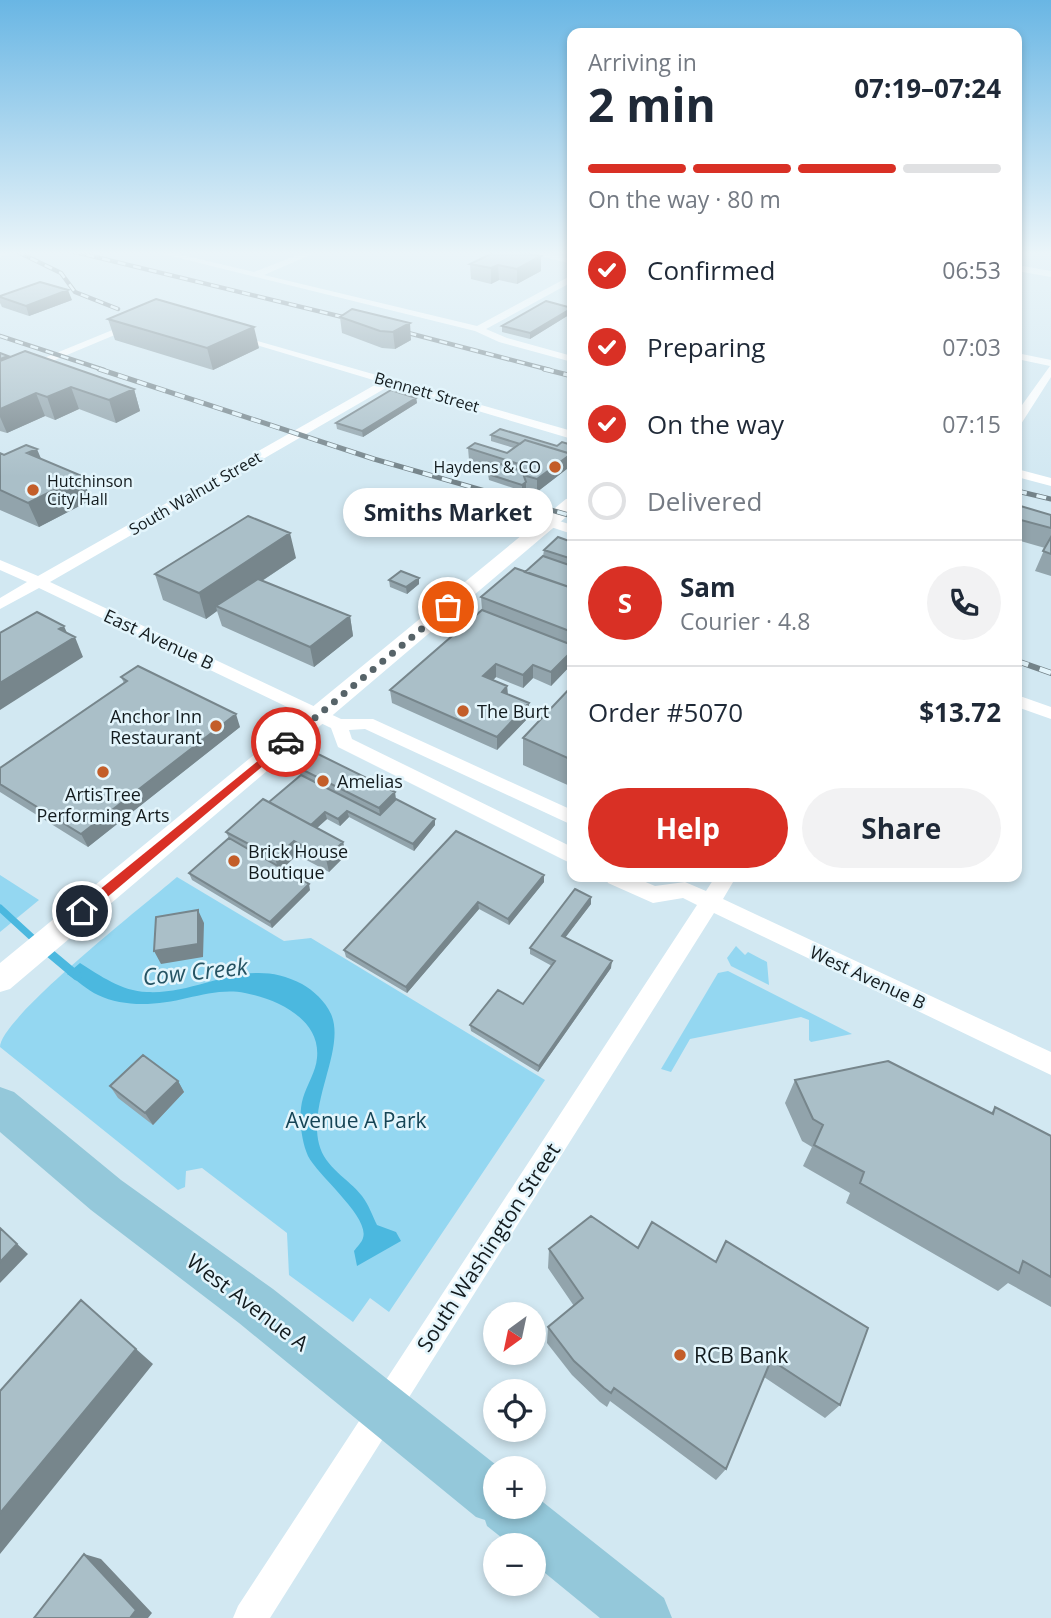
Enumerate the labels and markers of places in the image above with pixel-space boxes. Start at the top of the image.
place label: Haydens & CO [434,456,541,478]
marker: Haydens & CO [547,459,563,475]
place label: Hutchinson City Hall [47,470,133,510]
marker: Hutchinson City Hall [25,482,41,498]
callout: Smiths Market [343,488,553,537]
pin [418,577,478,637]
place label: The Burt [477,699,549,723]
marker: The Burt [455,703,471,719]
place label: Anchor Inn Restaurant [110,704,202,749]
marker: Anchor Inn Restaurant [208,718,224,734]
marker: ArtisTree Performing Arts [95,764,111,780]
place label: Amelias [337,769,403,793]
marker: Amelias [315,773,331,789]
place label: ArtisTree Performing Arts [37,782,169,827]
place label: Brick House Boutique [248,839,348,884]
marker: Brick House Boutique [226,853,242,869]
pin [52,881,112,941]
place label: RCB Bank [694,1341,788,1369]
marker: RCB Bank [672,1347,688,1363]

